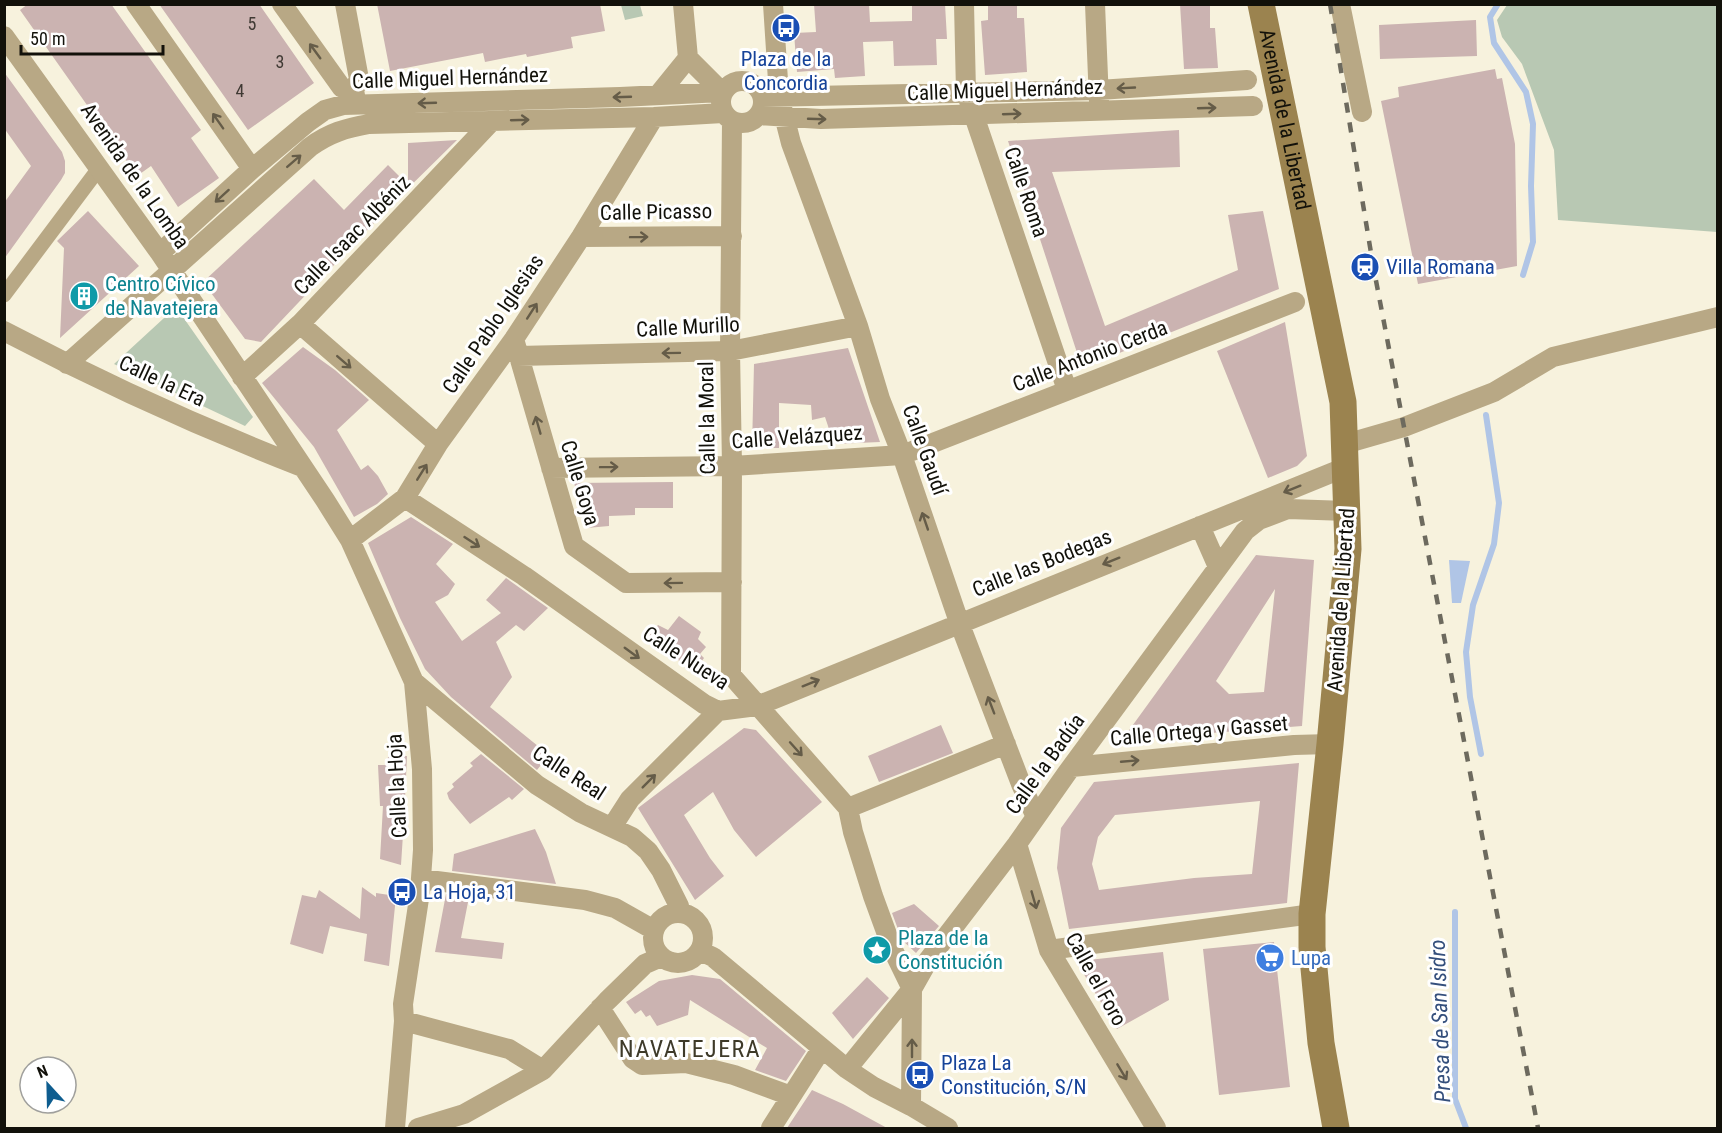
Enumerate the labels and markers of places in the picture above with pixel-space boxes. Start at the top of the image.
bus stop icon: Plaza de la Concordia [770,12,802,44]
place label: Plaza de la Concordia [741,47,831,95]
station icon: Villa Romana [1349,251,1381,283]
place label: Villa Romana [1386,255,1495,279]
place label: Centro Cívico de Navatejera [105,272,219,320]
building icon: Centro Cívico de Navatejera [68,280,100,312]
bus stop icon: La Hoja, 31 [386,876,418,908]
place label: La Hoja, 31 [423,880,516,904]
place label: Plaza de la Constitución [898,926,1003,974]
place icon: Plaza de la Constitución [861,934,893,966]
supermarket icon: Lupa [1254,942,1286,974]
place label: Lupa [1291,946,1331,970]
place label: Plaza La Constitución, S/N [941,1051,1086,1099]
bus stop icon: Plaza La Constitución, S/N [904,1059,936,1091]

